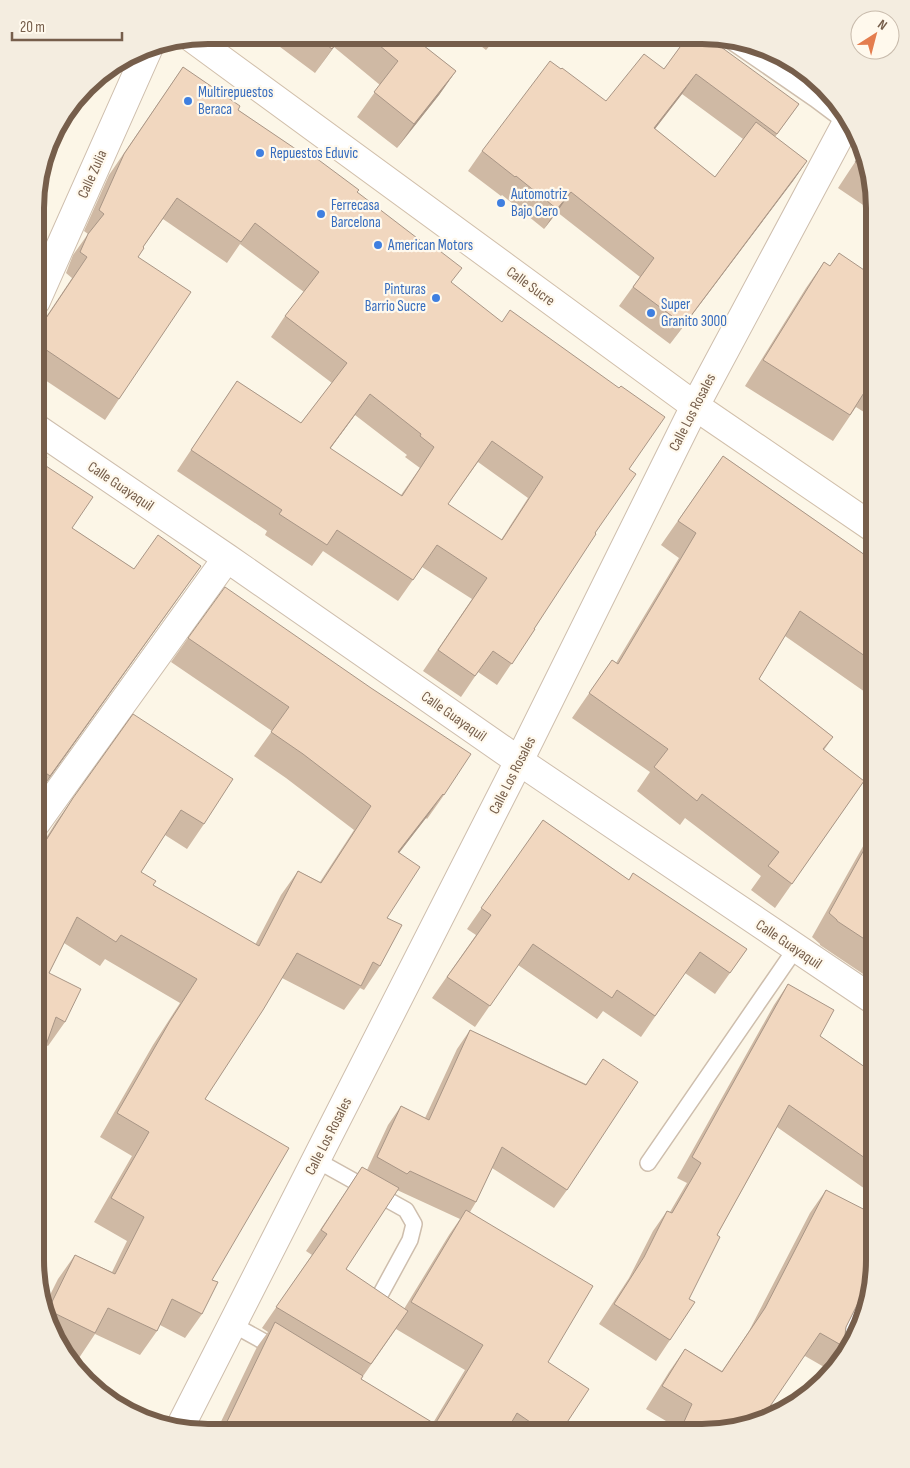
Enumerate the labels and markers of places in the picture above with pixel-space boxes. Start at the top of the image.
place label: Multirepuestos Beraca [198,83,273,119]
marker: Multirepuestos Beraca [182,95,194,107]
place label: Repuestos Eduvic [270,144,358,163]
marker: Repuestos Eduvic [254,147,266,159]
place label: Automotriz Bajo Cero [510,185,568,221]
place label: Ferrecasa Barcelona [331,196,381,232]
marker: Automotriz Bajo Cero [495,197,507,209]
marker: Ferrecasa Barcelona [315,208,327,220]
place label: American Motors [387,236,473,255]
marker: American Motors [372,239,384,251]
place label: Pinturas Barrio Sucre [365,280,426,316]
marker: Pinturas Barrio Sucre [430,292,442,304]
place label: Super Granito 3000 [661,295,727,331]
marker: Super Granito 3000 [645,307,657,319]

